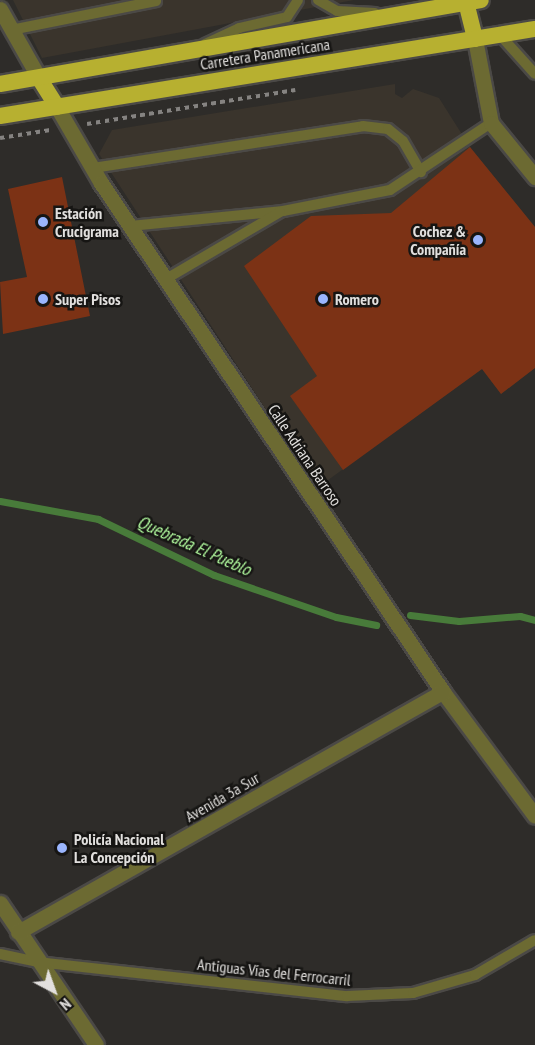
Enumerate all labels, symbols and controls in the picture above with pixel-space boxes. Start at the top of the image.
street label: Carretera Panamericana [199,34,331,74]
place label: Estación Crucigrama [55,203,119,241]
marker: Estación Crucigrama [36,215,50,229]
place label: Cochez & Compañía [410,221,466,259]
marker: Cochez & Compañía [471,233,485,247]
place label: Super Pisos [55,289,121,309]
place label: Romero [335,289,379,309]
marker: Super Pisos [36,292,50,306]
marker: Romero [316,292,330,306]
street label: Calle Adriana Barroso [264,401,346,509]
water label: Quebrada El Pueblo [134,511,254,581]
street label: Avenida 3a Sur [182,768,262,826]
place label: Policía Nacional La Concepción [74,829,164,867]
marker: Policía Nacional La Concepción [55,841,69,855]
street label: Antiguas Vías del Ferrocarril [196,954,352,990]
north arrow [24,961,84,1021]
text: N [56,994,76,1015]

